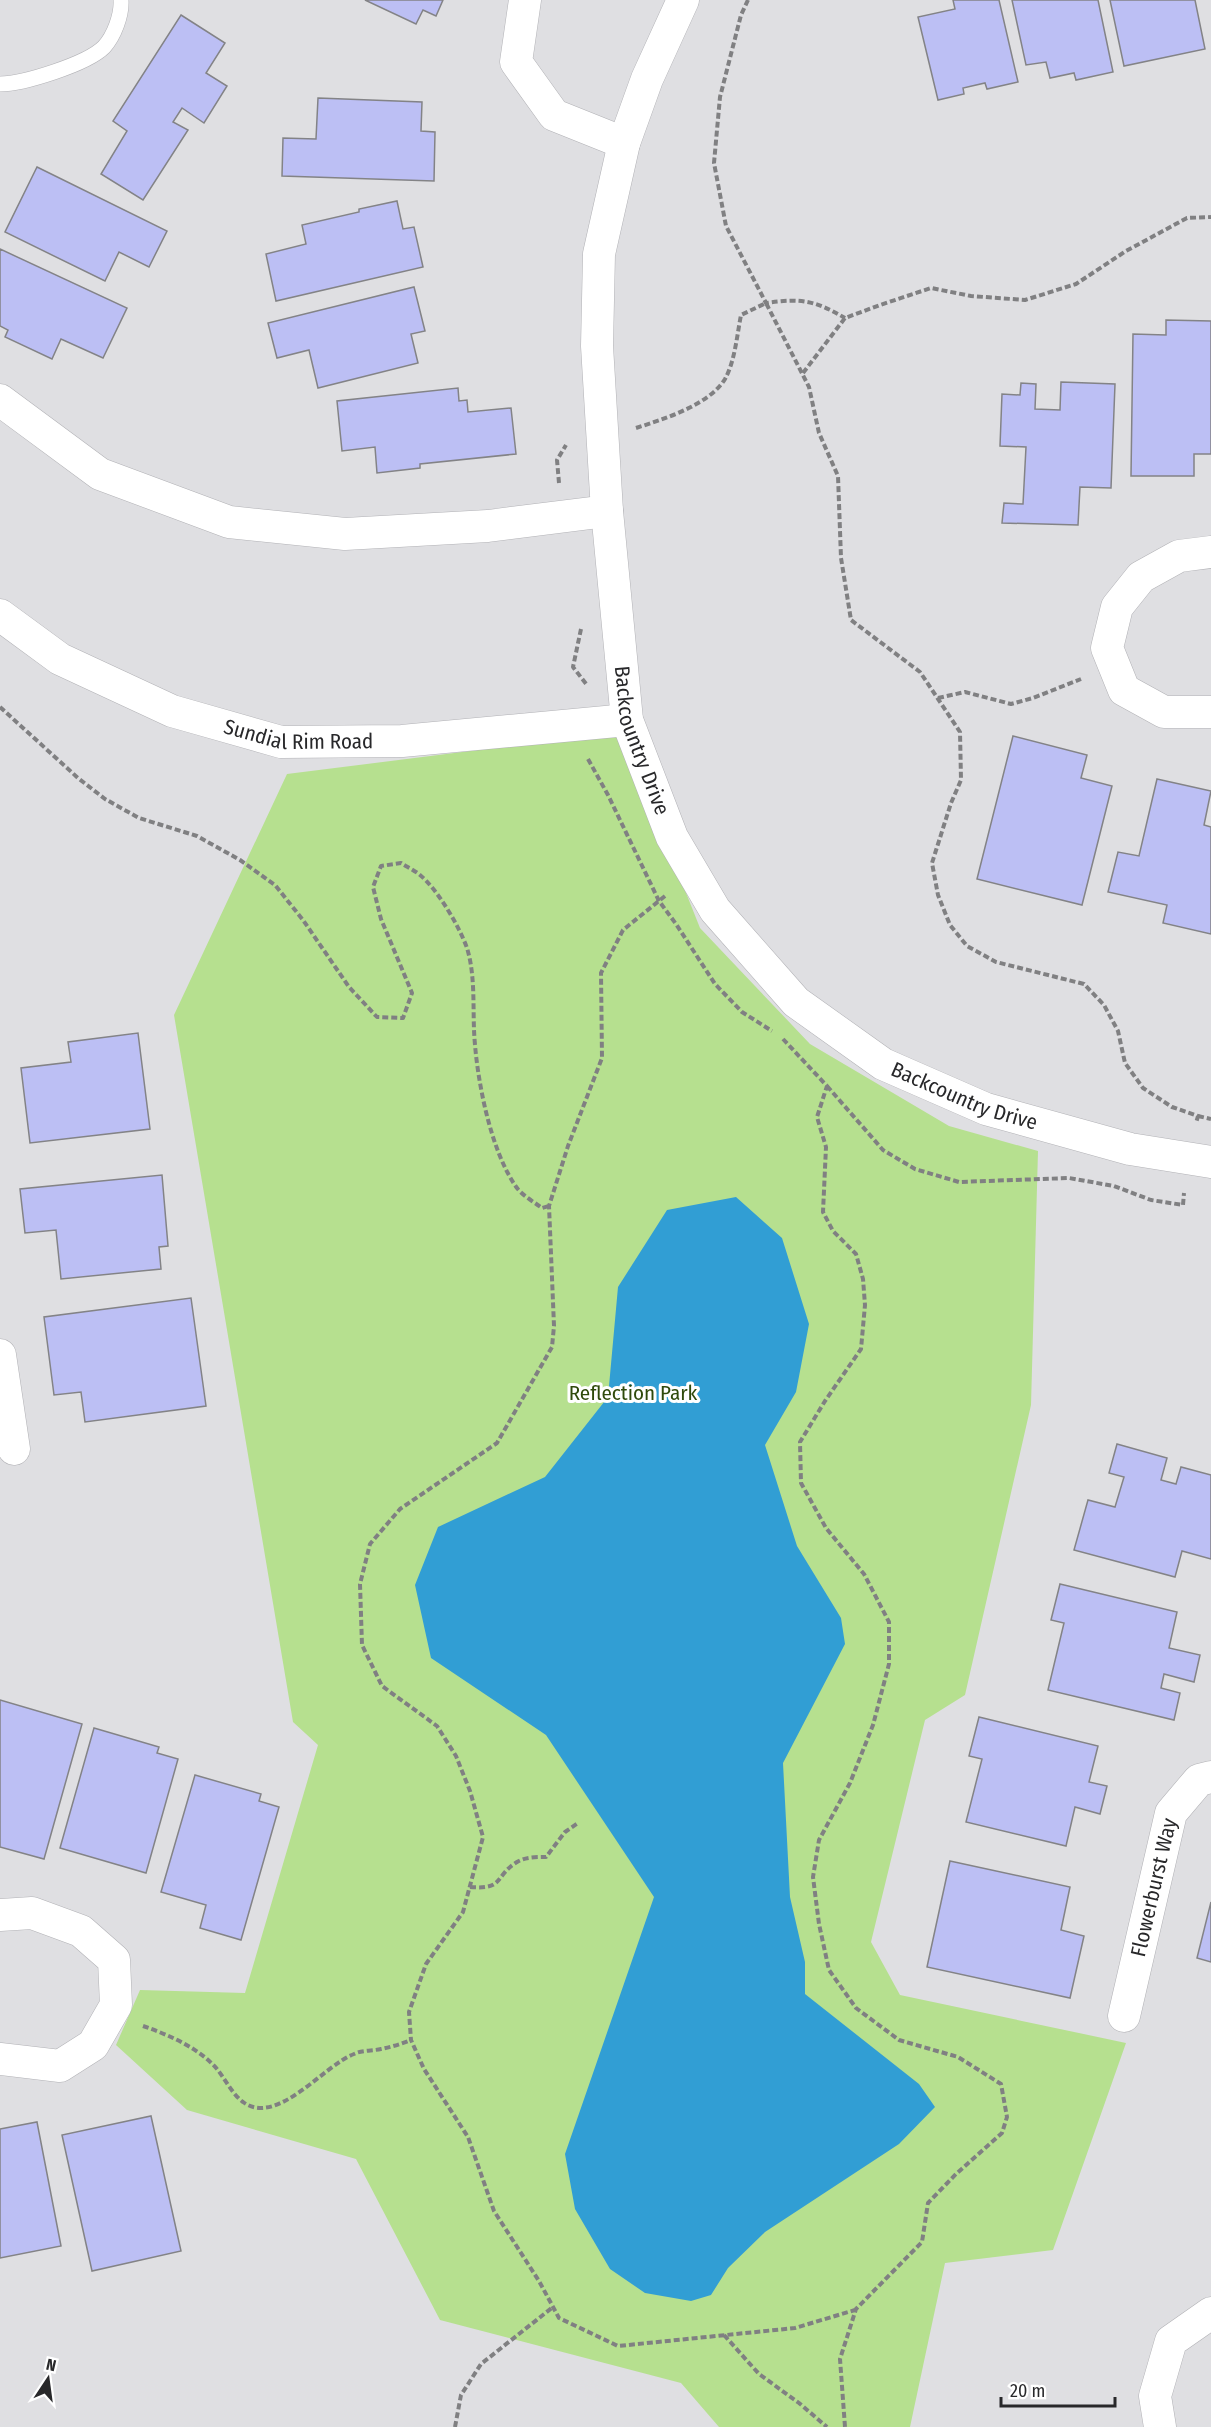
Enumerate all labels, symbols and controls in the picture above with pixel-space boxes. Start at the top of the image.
street label: Backcountry Drive [609,665,675,819]
street label: Sundial Rim Road [221,713,373,755]
street label: Backcountry Drive [887,1056,1040,1136]
park label: Reflection Park [569,1380,698,1406]
street label: Flowerburst Way [1125,1815,1183,1959]
north arrow [18,2349,78,2409]
text: N [44,2355,58,2375]
scale bar [1001,2370,1115,2408]
text: 20 m [1010,2380,1045,2402]

